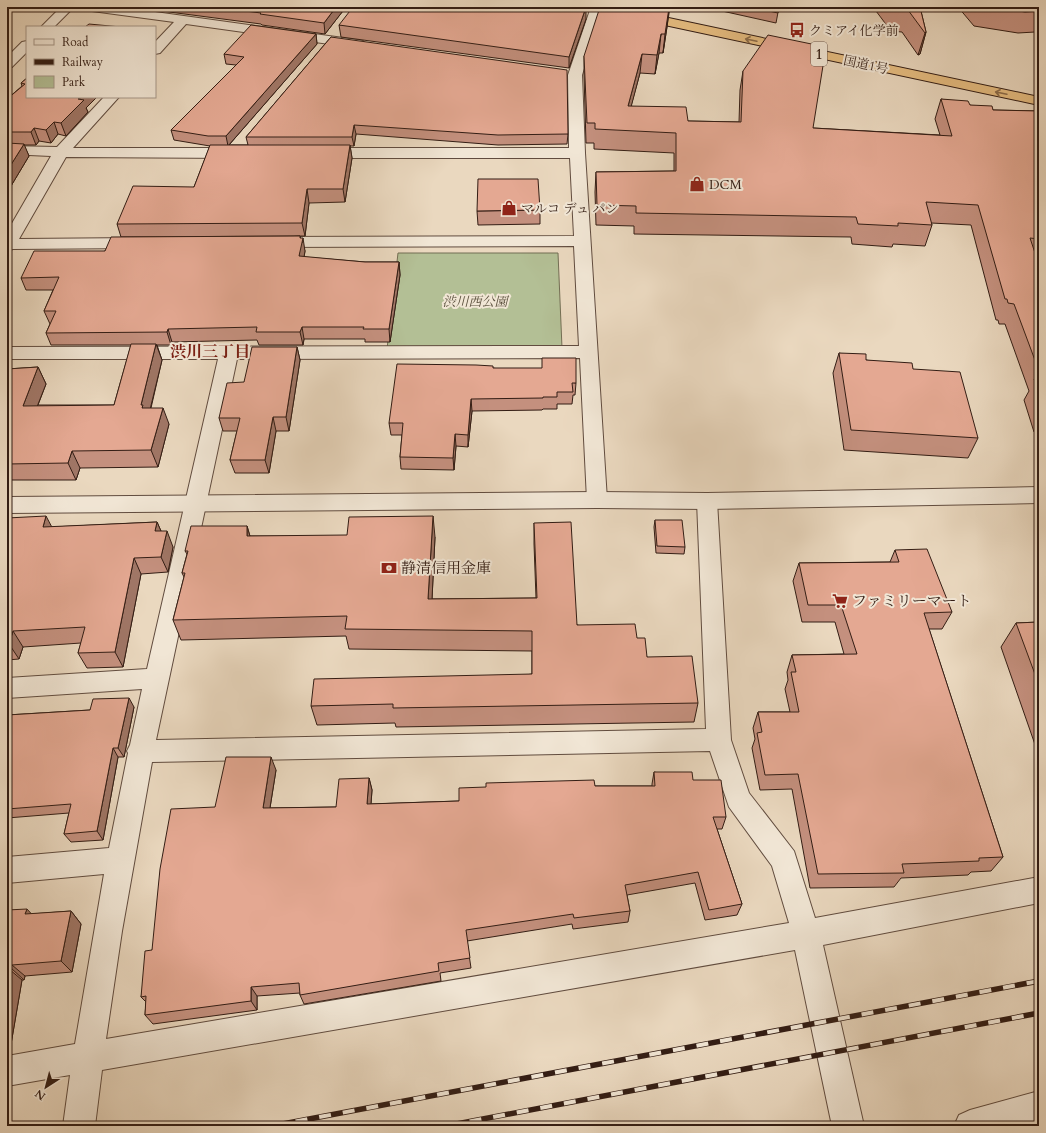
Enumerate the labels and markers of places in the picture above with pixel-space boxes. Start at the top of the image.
bus stop icon: クミアイ化学前 [788,21,806,39]
place label: クミアイ化学前 [809,22,899,40]
shop icon: DCM [688,175,706,193]
place label: DCM [709,176,742,194]
shop icon: マルコ デュ パン [500,199,518,217]
place label: マルコ デュ パン [521,200,619,218]
place label: 静清信用金庫 [401,558,491,578]
bank icon: 静清信用金庫 [380,559,398,577]
place label: ファミリーマート [852,591,972,611]
supermarket icon: ファミリーマート [831,592,849,610]

